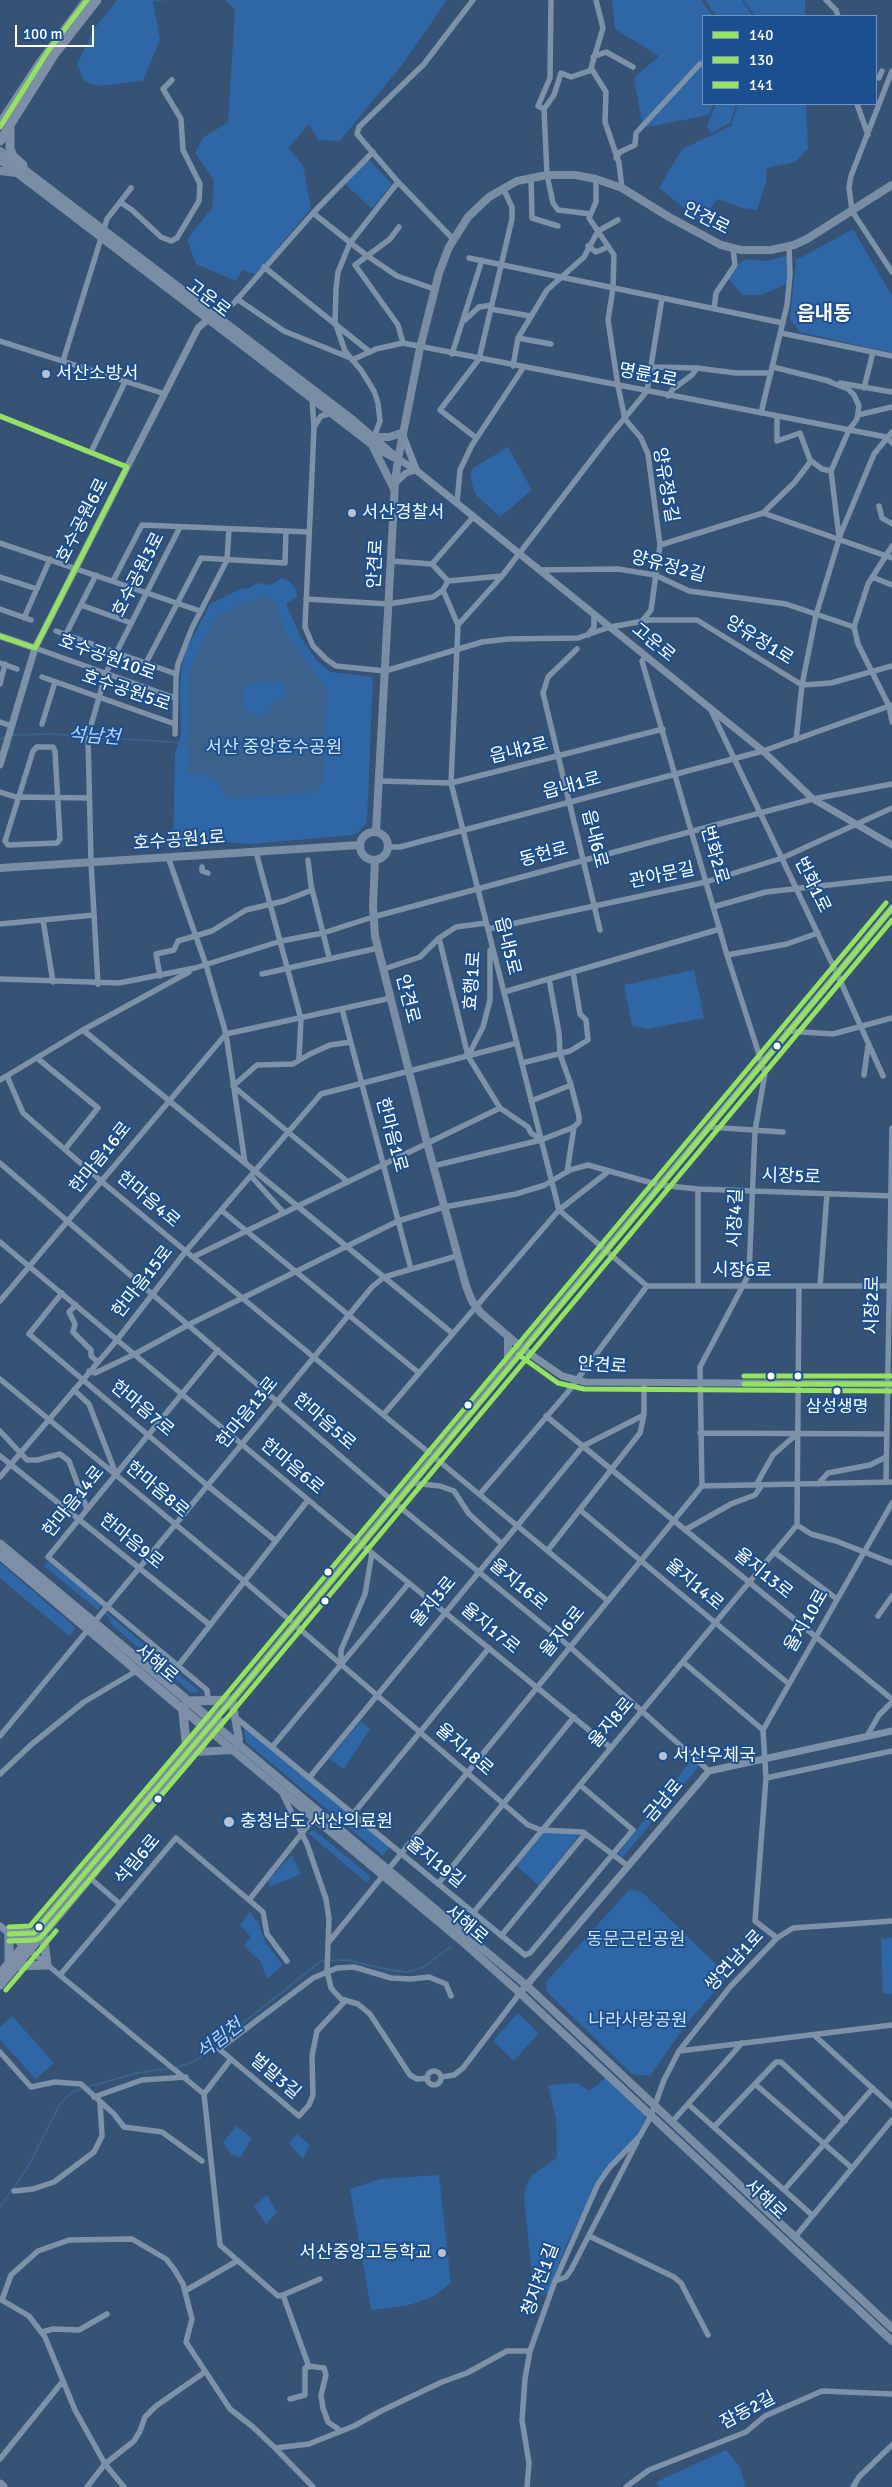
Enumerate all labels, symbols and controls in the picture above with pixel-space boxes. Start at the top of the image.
scale bar [18,15,96,47]
legend [702,15,877,105]
text: 100 m [23,25,63,43]
text: 140 [749,26,773,44]
text: 130 [749,51,773,69]
text: 141 [749,76,773,94]
street label: 안견로 [679,198,733,240]
street label: 고운로 [182,275,234,323]
district label: 읍내동 [796,303,852,327]
street label: 명륜1로 [617,360,679,392]
place label: 서산소방서 [56,363,139,385]
marker: 서산소방서 [40,368,52,380]
street label: 양유정5길 [648,446,682,524]
street label: 호수공원6로 [52,475,114,567]
place label: 서산경찰서 [362,502,445,524]
marker: 서산경찰서 [346,507,358,519]
street label: 호수공원3로 [108,529,170,621]
street label: 안견로 [364,539,388,589]
street label: 양유정2길 [629,547,707,587]
street label: 양유정1로 [721,612,797,670]
street label: 고운로 [627,619,679,667]
street label: 호수공원10로 [55,630,159,686]
street label: 호수공원5로 [79,666,173,716]
water label: 석남천 [67,724,121,750]
street label: 읍내2로 [488,733,550,769]
park label: 서산 중앙호수공원 [206,737,342,759]
street label: 읍내1로 [541,768,603,804]
street label: 읍내6로 [576,808,612,870]
street label: 번화2로 [695,823,733,887]
street label: 호수공원1로 [132,827,226,855]
street label: 동헌로 [517,838,571,872]
street label: 번화1로 [789,854,835,916]
street label: 관아문길 [627,859,697,893]
street label: 읍내5로 [489,915,525,977]
street label: 효행1로 [460,951,486,1011]
street label: 안견로 [391,972,423,1026]
unlabelled marker [772,1041,782,1051]
street label: 한마음1로 [371,1096,411,1174]
street label: 한마음16로 [66,1118,136,1198]
street label: 시장5로 [761,1165,821,1189]
street label: 한마음4로 [112,1167,184,1233]
street label: 시장4길 [724,1188,748,1248]
street label: 한마음15로 [108,1242,178,1322]
street label: 시장6로 [712,1260,772,1282]
street label: 시장2로 [862,1275,884,1335]
street label: 안견로 [576,1353,628,1379]
unlabelled marker [766,1371,776,1381]
unlabelled marker [793,1371,803,1381]
street label: 한마음13로 [213,1373,283,1453]
street label: 한마음7로 [106,1376,178,1442]
marker: 삼성생명 [832,1386,842,1396]
street label: 한마음5로 [288,1389,360,1455]
place label: 삼성생명 [806,1398,868,1418]
unlabelled marker [463,1400,473,1410]
street label: 한마음6로 [256,1434,328,1500]
street label: 한마음8로 [121,1457,193,1523]
street label: 한마음14로 [39,1462,109,1542]
street label: 한마음9로 [95,1510,167,1574]
street label: 율지13로 [729,1544,797,1604]
street label: 율지16로 [485,1555,551,1615]
street label: 율지14로 [661,1555,727,1615]
unlabelled marker [323,1567,333,1577]
street label: 율지3로 [407,1572,461,1632]
street label: 율지10로 [780,1586,834,1656]
unlabelled marker [320,1596,330,1606]
street label: 율지17로 [456,1599,524,1659]
street label: 율지6로 [536,1602,590,1662]
street label: 서해로 [130,1640,182,1688]
street label: 율지8로 [585,1693,639,1753]
street label: 율지18로 [431,1719,497,1781]
place label: 서산우체국 [673,1745,756,1767]
marker: 서산우체국 [657,1750,669,1762]
street label: 금남로 [640,1775,688,1827]
unlabelled marker [153,1794,163,1804]
place label: 충청남도 서산의료원 [240,1811,393,1833]
marker: 충청남도 서산의료원 [222,1815,236,1829]
street label: 석림6로 [111,1830,165,1890]
street label: 율지19길 [401,1833,469,1893]
street label: 서해로 [440,1901,492,1949]
unlabelled marker [34,1922,44,1932]
street label: 쌍연남1로 [701,1926,769,1996]
park label: 동문근린공원 [586,1929,686,1951]
park label: 나라사랑공원 [588,2010,688,2032]
water label: 석림천 [192,2015,248,2065]
street label: 벌말3길 [245,2050,305,2104]
street label: 서해로 [739,2175,791,2225]
street label: 청지천1길 [518,2241,564,2319]
place label: 서산중앙고등학교 [300,2242,432,2264]
marker: 서산중앙고등학교 [436,2247,448,2259]
street label: 잠동2길 [717,2388,779,2434]

